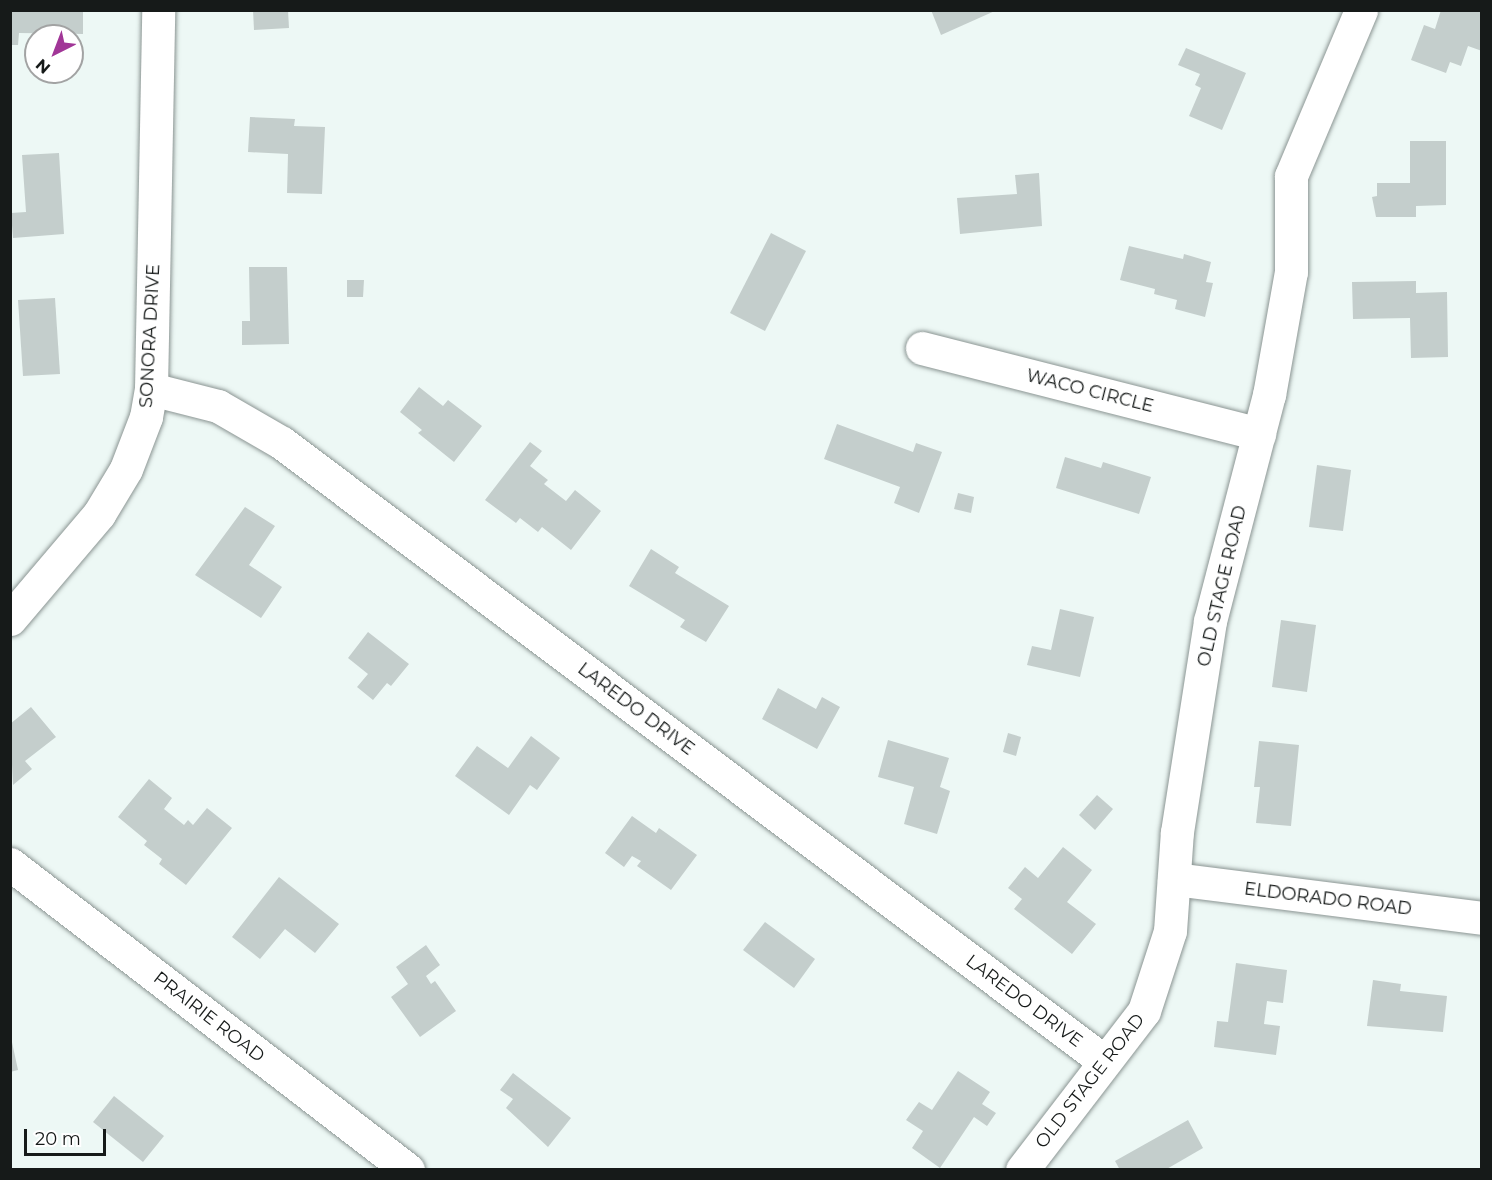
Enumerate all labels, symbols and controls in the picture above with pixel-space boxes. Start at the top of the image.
north arrow [24,24,84,84]
text: N [32,55,54,78]
street label: SONORA DRIVE [135,264,165,408]
street label: WACO CIRCLE [1024,365,1156,417]
street label: OLD STAGE ROAD [1193,503,1251,669]
street label: LAREDO DRIVE [573,658,699,760]
street label: ELDORADO ROAD [1243,878,1413,920]
street label: LAREDO DRIVE [961,950,1087,1052]
street label: PRAIRIE ROAD [149,967,269,1067]
street label: OLD STAGE ROAD [1031,1009,1149,1153]
scale bar [27,1117,110,1155]
text: 20 m [35,1128,81,1150]

